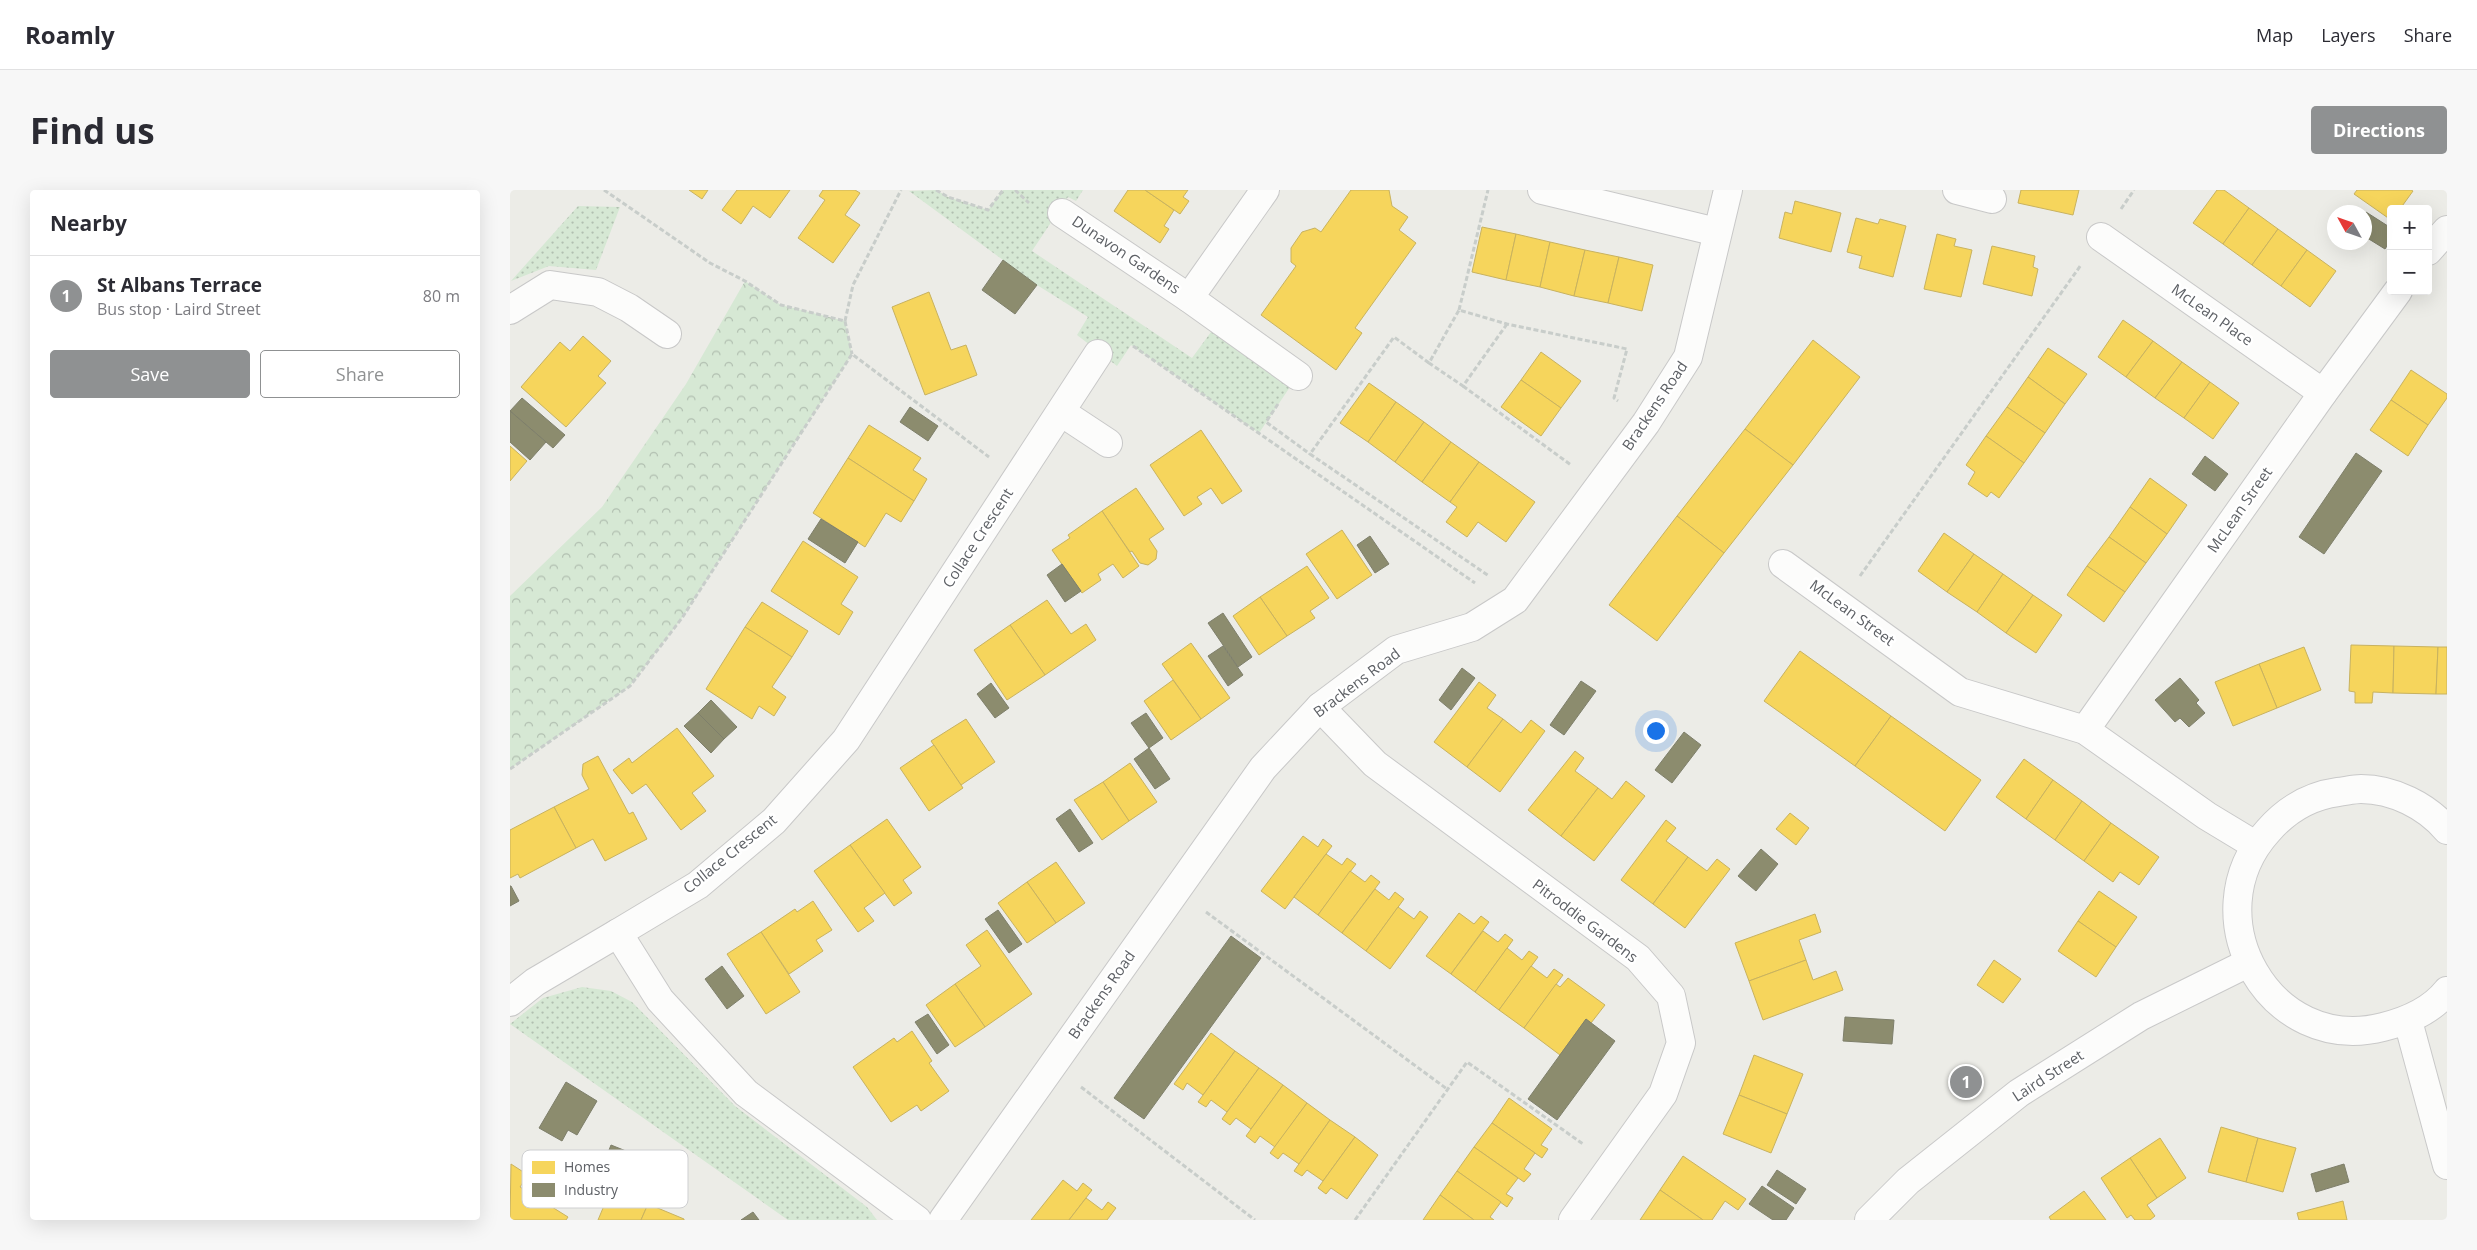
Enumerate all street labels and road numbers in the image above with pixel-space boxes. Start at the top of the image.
street label: Dunavon Gardens [1069,210,1185,298]
street label: McLean Place [2168,279,2257,350]
street label: Brackens Road [1617,357,1691,454]
street label: McLean Street [2202,463,2276,556]
street label: Collace Crescent [937,484,1017,591]
street label: McLean Street [1806,575,1899,650]
street label: Brackens Road [1309,643,1404,721]
street label: Collace Crescent [678,809,780,897]
street label: Pitroddie Gardens [1529,874,1642,966]
street label: Brackens Road [1063,946,1139,1043]
street label: Laird Street [2008,1045,2087,1106]

